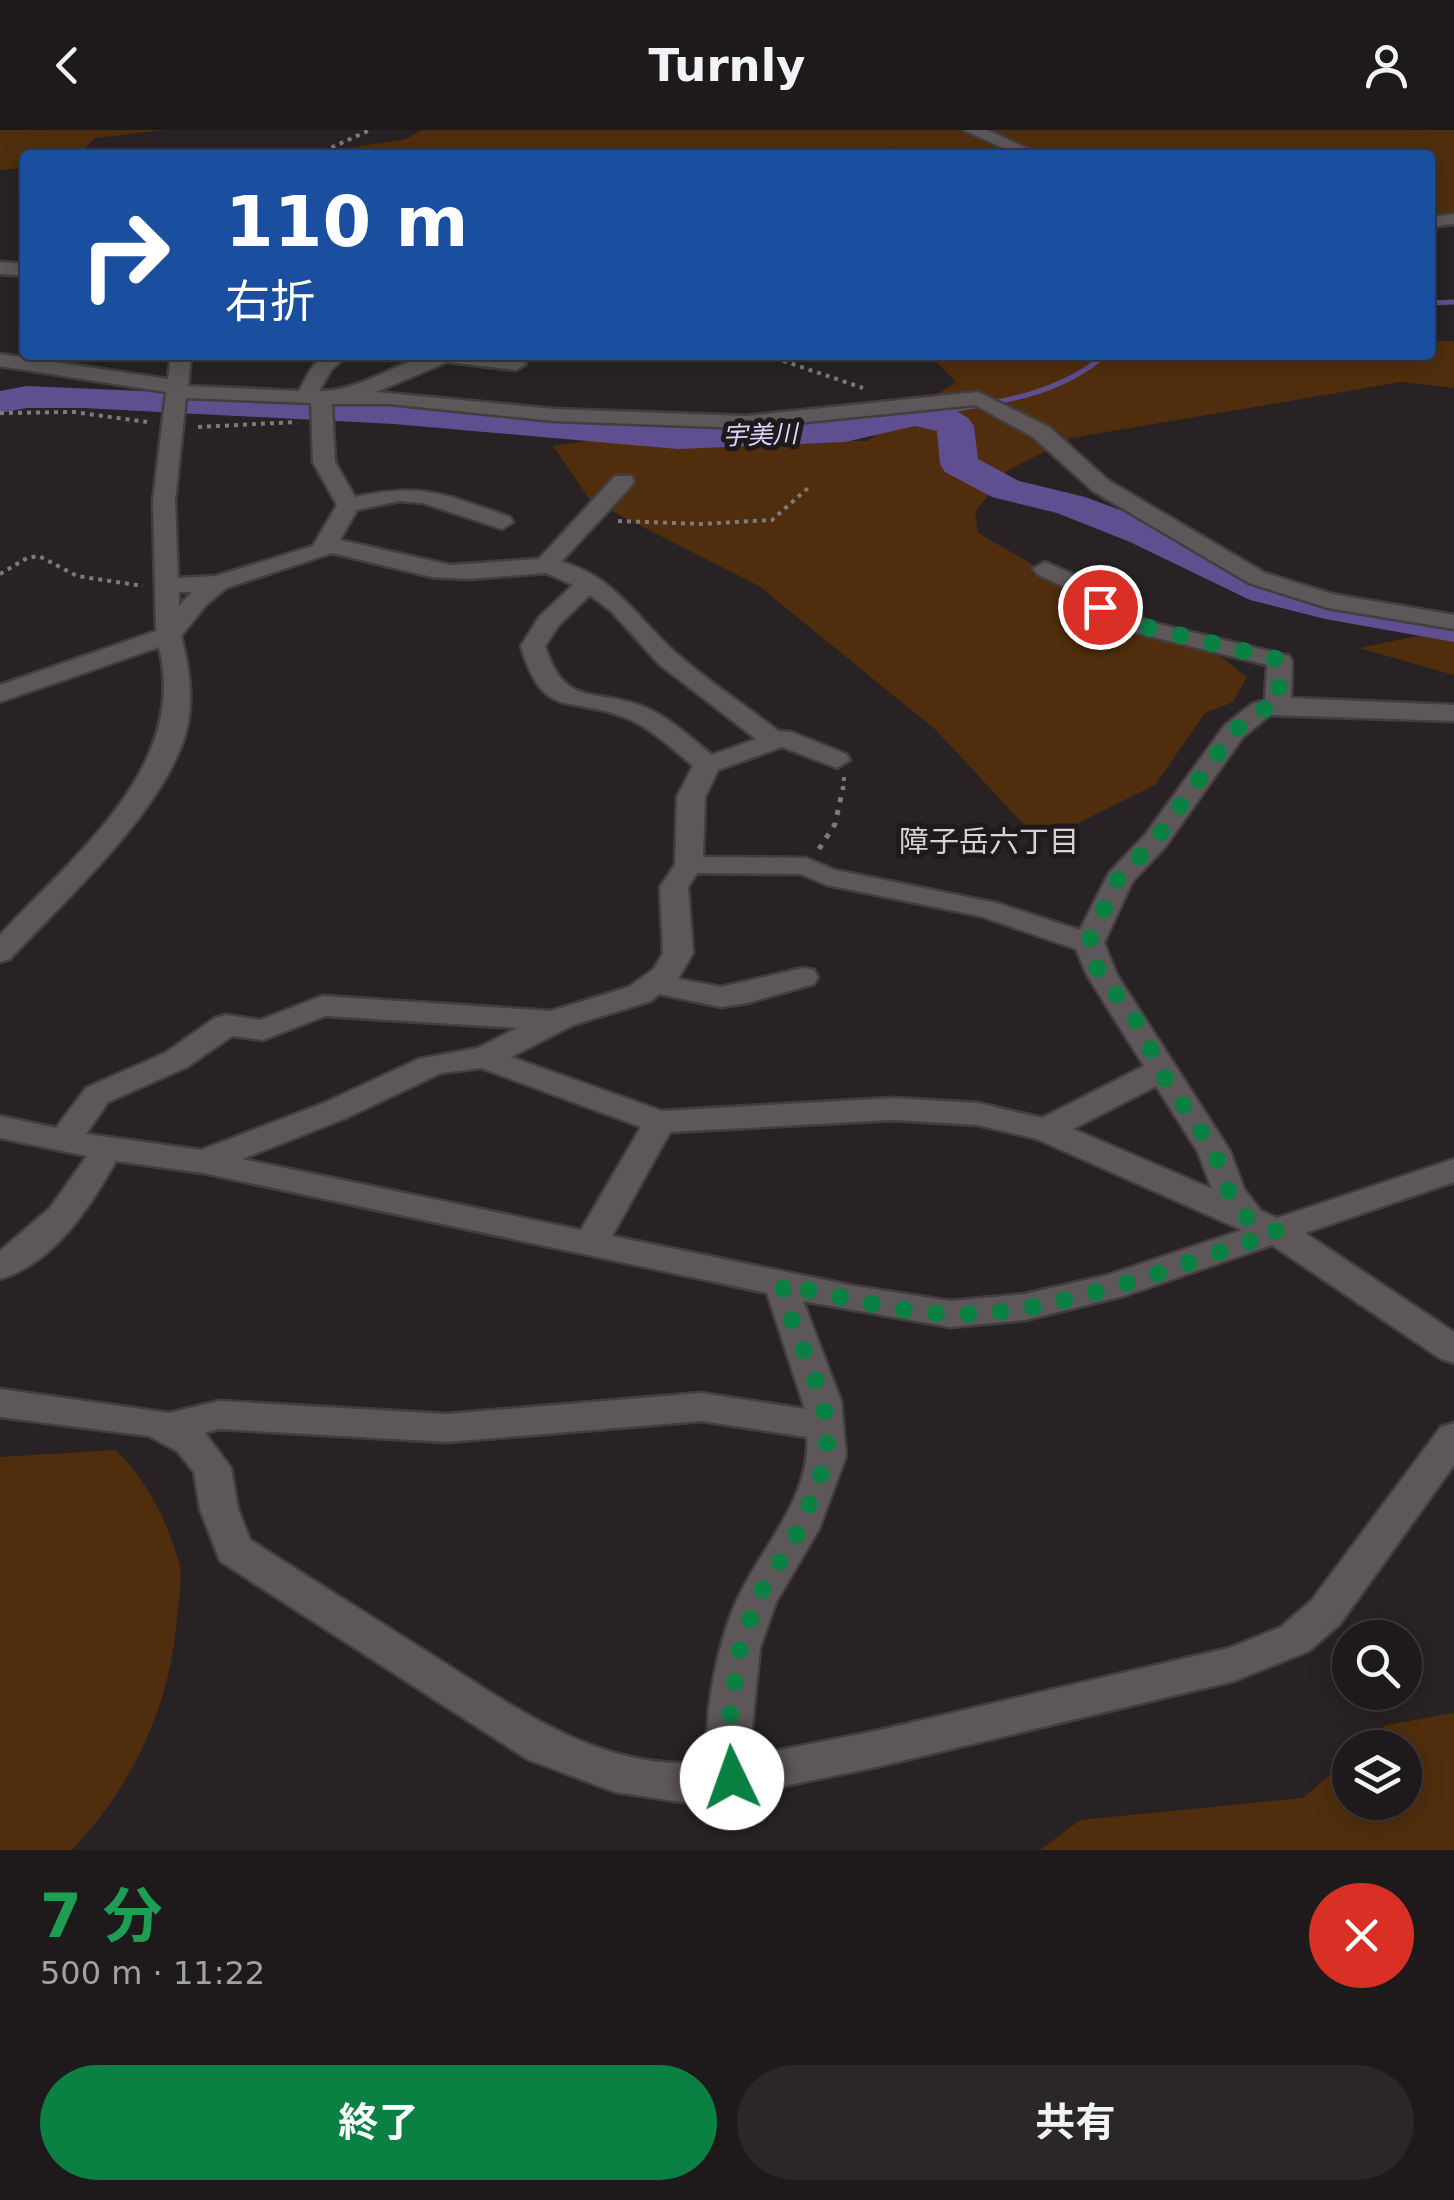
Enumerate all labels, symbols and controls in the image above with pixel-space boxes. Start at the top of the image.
icon: back [40,38,95,93]
icon: person [1359,38,1414,93]
text: Turnly [649,39,805,92]
text: 110 m [225,181,468,263]
icon: right [60,190,190,320]
text: 右折 [225,275,315,328]
water label: 宇美川 [722,419,801,451]
pin [1058,565,1143,650]
icon: arrive [1073,580,1128,635]
district label: 障子岳六丁目 [899,824,1079,859]
map controls [1332,1620,1422,1820]
button: search [1332,1620,1422,1710]
position arrow [680,1726,784,1830]
button: layers [1332,1730,1422,1820]
text: 7 分 [40,1881,163,1951]
button: close [1309,1883,1414,1988]
text: 500 m · 11:22 [40,1954,265,1992]
button: 終了 [40,2065,717,2180]
button: 共有 [737,2065,1414,2180]

